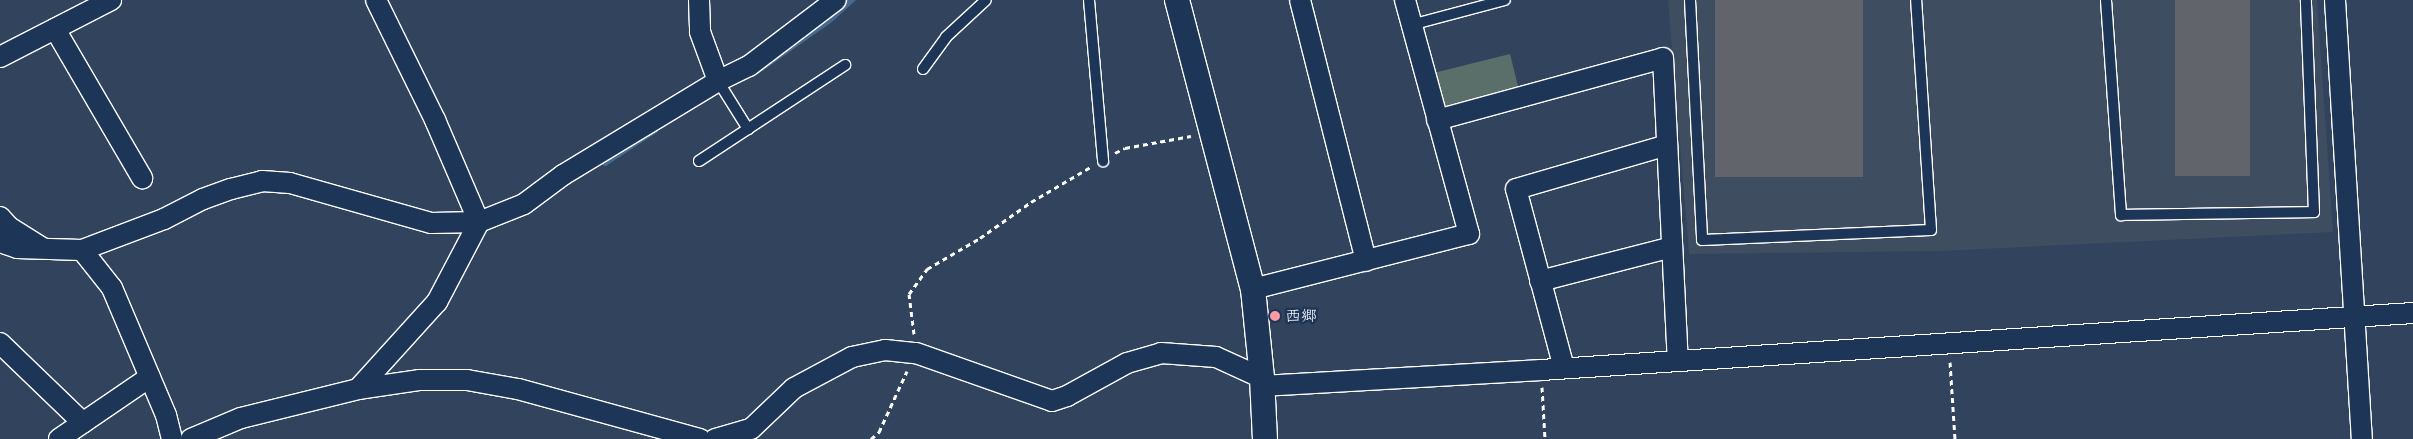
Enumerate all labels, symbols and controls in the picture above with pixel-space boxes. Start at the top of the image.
place label: 西郷 [1285,306,1317,326]
marker: 西郷 [1269,310,1281,322]

